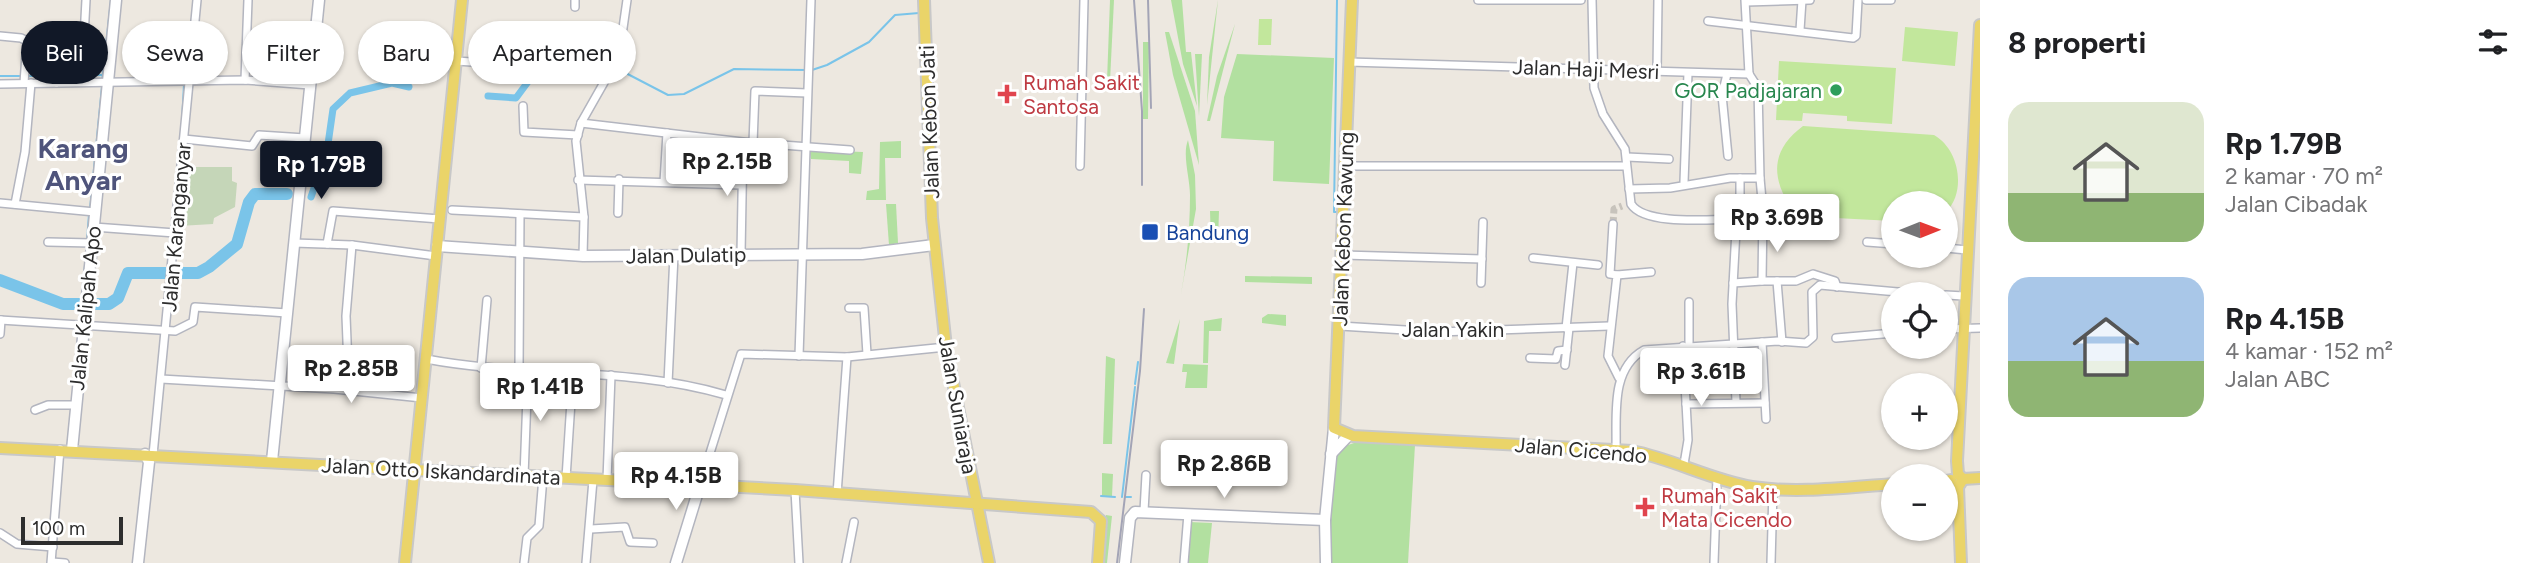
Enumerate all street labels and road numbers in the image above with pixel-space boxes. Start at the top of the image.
street label: Jalan Kebon Jati [914,45,944,199]
street label: Jalan Haji Mesri [1512,54,1660,84]
street label: Jalan Kebon Kawung [1327,131,1359,327]
street label: Jalan Karanganyar [156,141,196,313]
street label: Jalan Kalipah Apo [64,224,106,392]
street label: Jalan Dulatip [626,241,746,269]
street label: Jalan Yakin [1402,317,1504,342]
street label: Jalan Suniaraja [934,334,982,476]
street label: Jalan Cicendo [1514,432,1648,468]
street label: Jalan Otto Iskandardinata [321,452,561,490]

